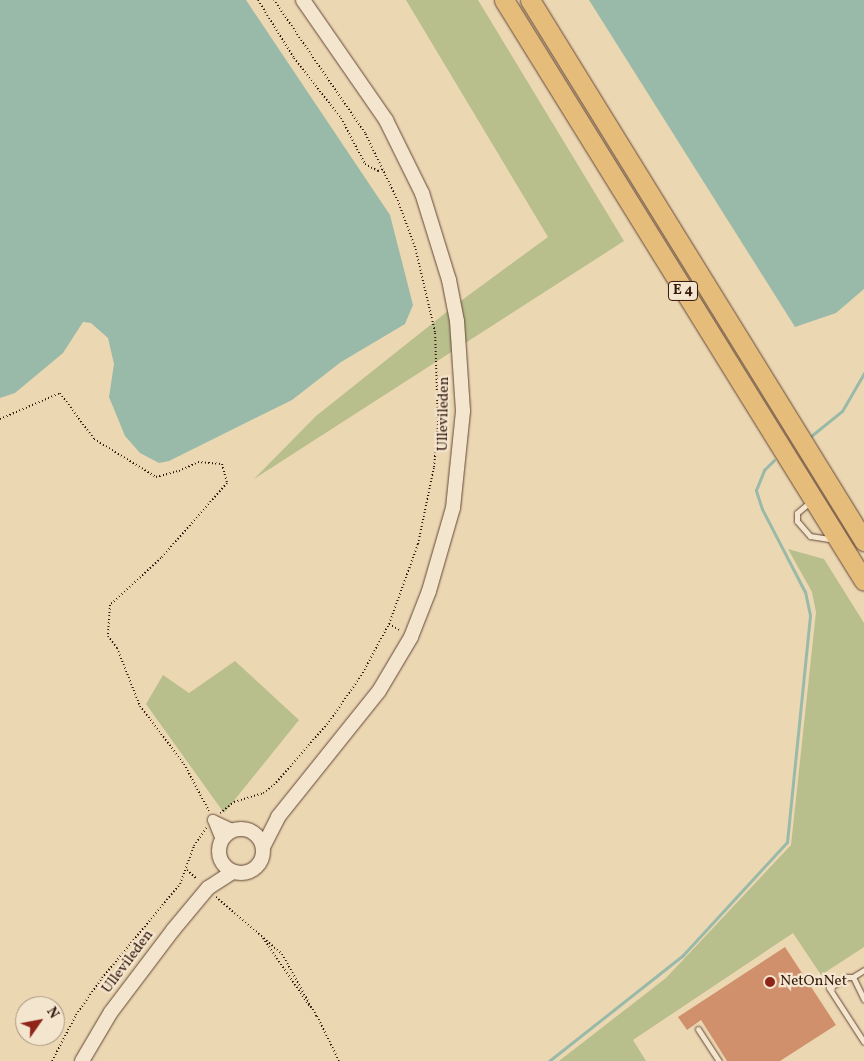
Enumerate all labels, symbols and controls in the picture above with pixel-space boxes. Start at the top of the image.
road number: E 4 [667,280,699,302]
street label: Ullevileden [434,377,454,451]
street label: Ullevileden [98,927,158,997]
place label: NetOnNet [780,973,847,991]
marker: NetOnNet [764,976,776,988]
north arrow [15,996,65,1046]
text: N [41,1004,63,1023]

